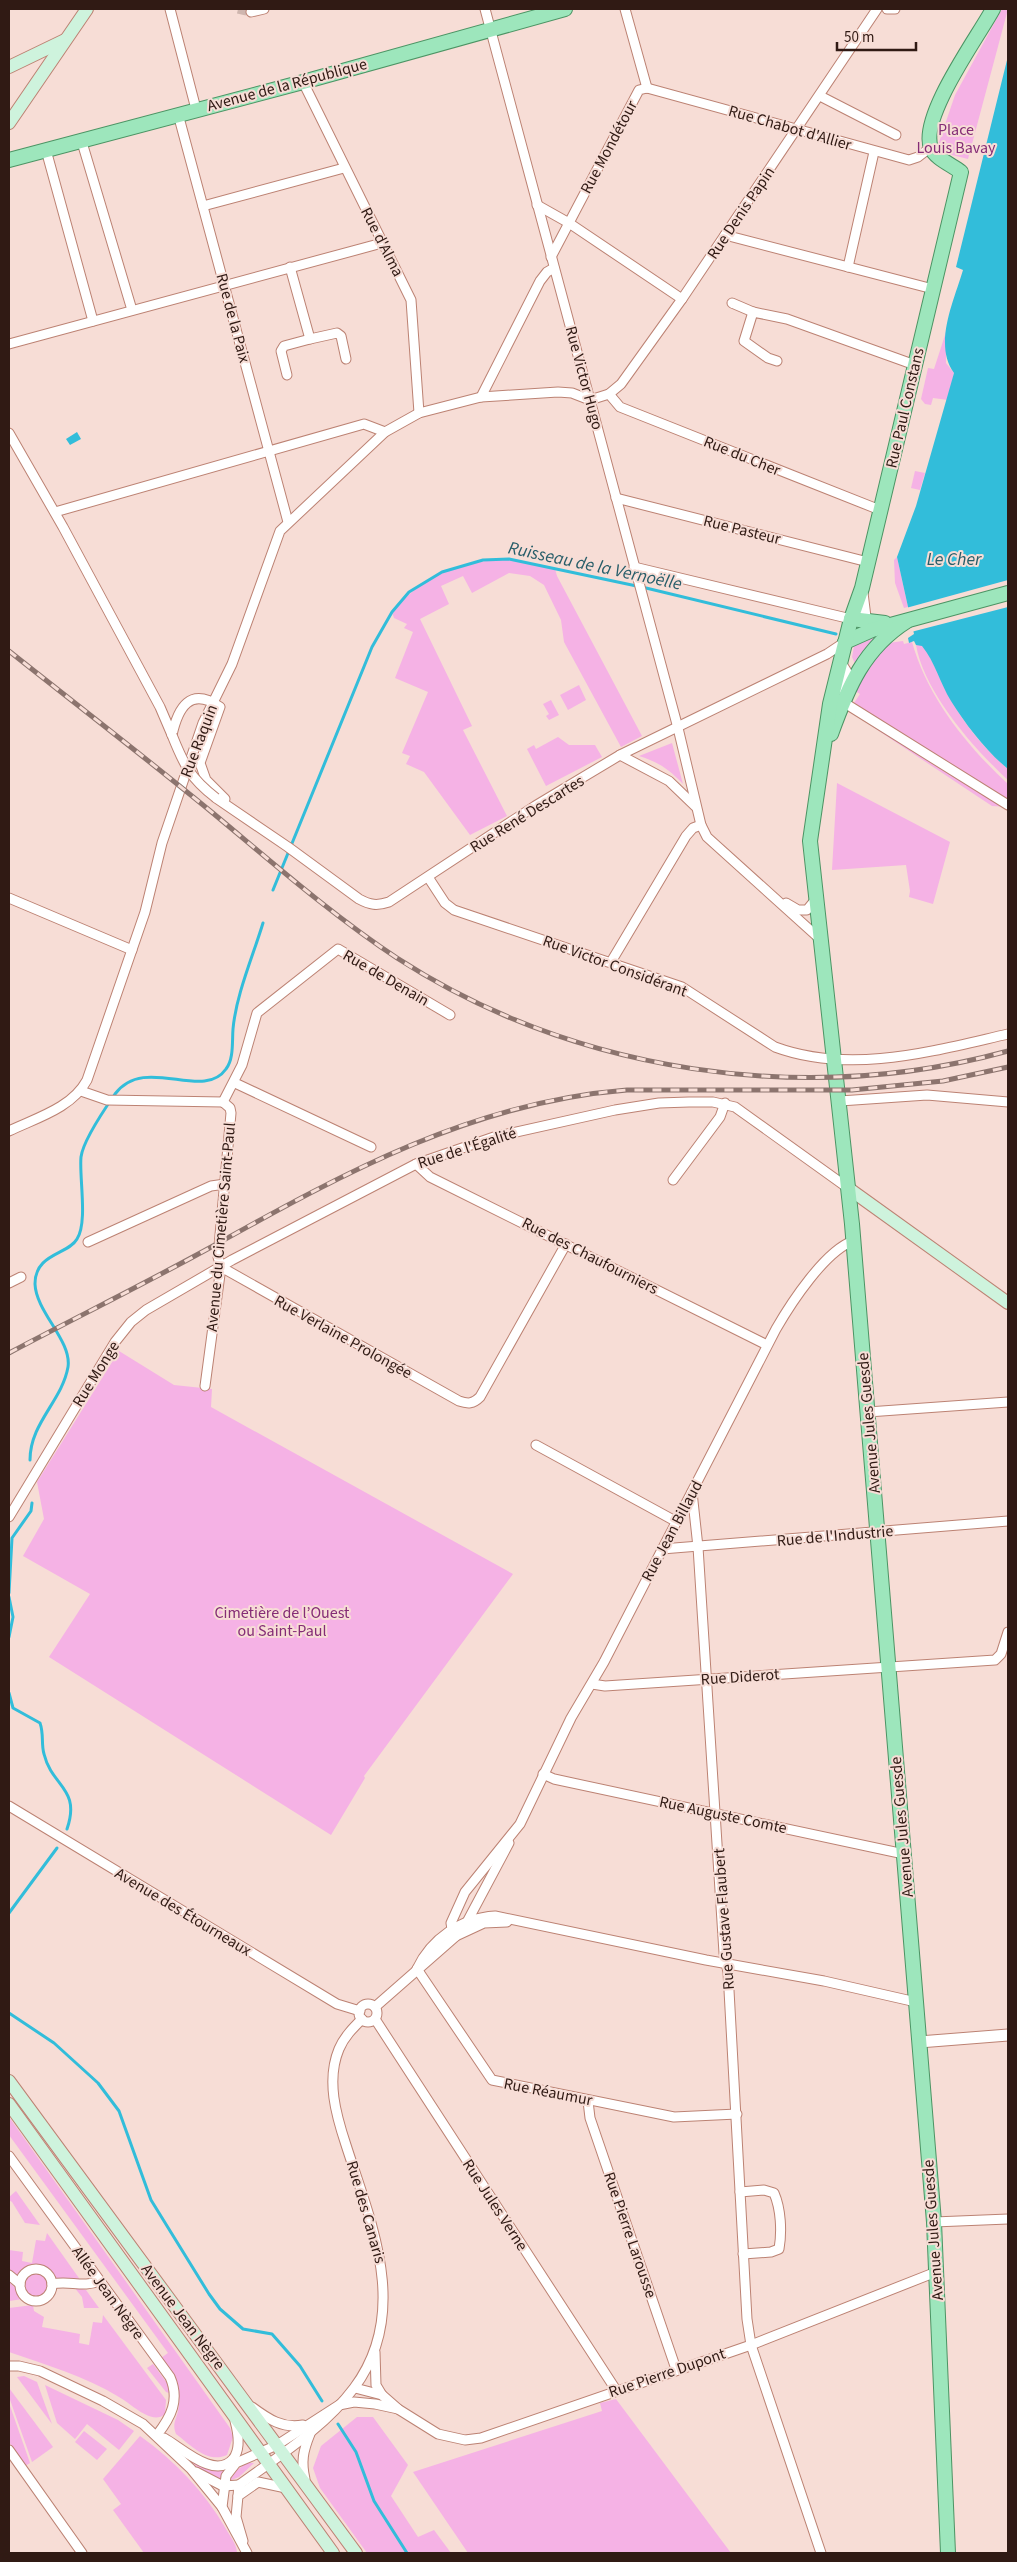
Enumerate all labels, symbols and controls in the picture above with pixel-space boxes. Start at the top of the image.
scale bar [837,20,916,52]
text: 50 m [844,27,874,48]
street label: Avenue de la République [205,53,369,117]
street label: Rue Mondétour [575,96,643,198]
street label: Rue Chabot d'Allier [726,100,854,156]
park label: Place Louis Bavay [917,119,996,159]
street label: Rue Denis Papin [702,162,780,264]
street label: Rue d'Alma [355,204,409,280]
street label: Rue de la Paix [210,271,256,365]
street label: Rue Victor Hugo [560,324,608,432]
street label: Rue Paul Constans [880,345,930,470]
street label: Rue du Cher [700,431,784,482]
street label: Rue Pasteur [701,510,783,550]
water label: Ruisseau de la Vernoëlle [506,535,685,597]
water label: Le Cher [927,547,982,572]
street label: Rue Raquin [175,701,223,781]
street label: Rue René Descartes [466,770,589,858]
street label: Rue Victor Considérant [540,930,691,1003]
street label: Rue de Denain [339,944,433,1012]
street label: Avenue du Cimetière Saint-Paul [201,1122,241,1332]
street label: Rue de l'Égalité [415,1122,519,1174]
street label: Rue des Chaufourniers [518,1212,662,1300]
street label: Rue Verlaine Prolongée [270,1290,416,1384]
street label: Rue Monge [67,1337,125,1411]
street label: Avenue Jules Guesde [852,1352,886,1494]
street label: Rue Jean Billaud [636,1477,708,1585]
street label: Rue de l'Industrie [776,1520,894,1552]
park label: Cimetière de l’Ouest ou Saint-Paul [214,1602,350,1642]
street label: Rue Diderot [700,1663,781,1691]
street label: Avenue Jules Guesde [885,1756,919,1898]
street label: Rue Auguste Comte [657,1791,789,1839]
street label: Rue Gustave Flaubert [708,1847,740,1991]
street label: Avenue des Étourneaux [111,1862,255,1962]
street label: Rue Réaumur [502,2073,595,2111]
street label: Rue Jules Verne [457,2155,533,2255]
street label: Rue des Canaris [341,2158,391,2266]
street label: Avenue Jules Guesde [917,2159,949,2301]
street label: Rue Pierre Larousse [598,2169,662,2301]
street label: Allée Jean Nègre [67,2242,150,2344]
street label: Avenue Jean Nègre [136,2259,230,2375]
street label: Rue Pierre Dupont [606,2343,729,2403]

